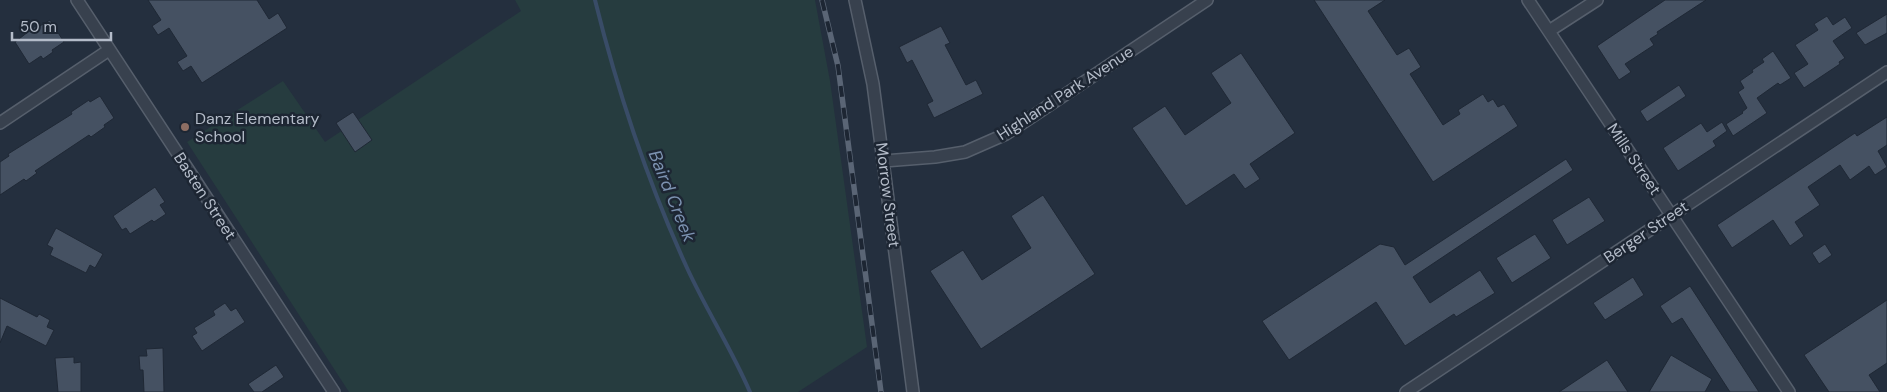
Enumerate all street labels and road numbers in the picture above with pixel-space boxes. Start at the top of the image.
street label: Highland Park Avenue [993,41,1137,145]
street label: Mills Street [1602,119,1666,199]
street label: Morrow Street [871,141,905,249]
street label: Basten Street [169,148,241,244]
street label: Berger Street [1600,196,1692,268]

